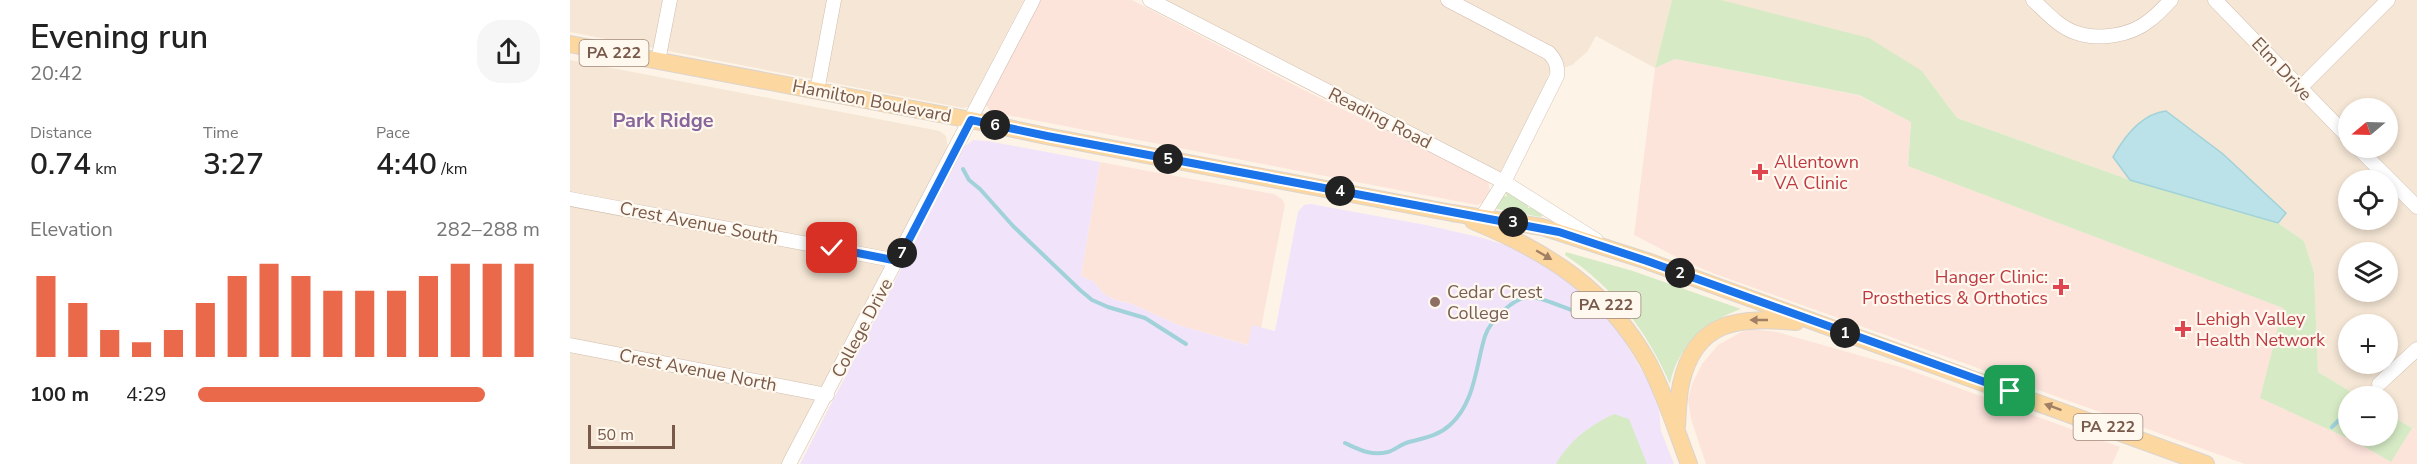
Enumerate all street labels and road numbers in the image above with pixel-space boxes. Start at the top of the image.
street label: Elm Drive [2246,32,2318,106]
road number: PA 222 [579,40,648,66]
street label: Hamilton Boulevard [790,74,954,128]
street label: Reading Road [1324,82,1436,154]
street label: Crest Avenue South [618,196,780,250]
street label: College Drive [826,274,898,382]
road number: PA 222 [1572,292,1640,318]
street label: Crest Avenue North [617,343,779,397]
road number: PA 222 [2074,414,2142,440]

